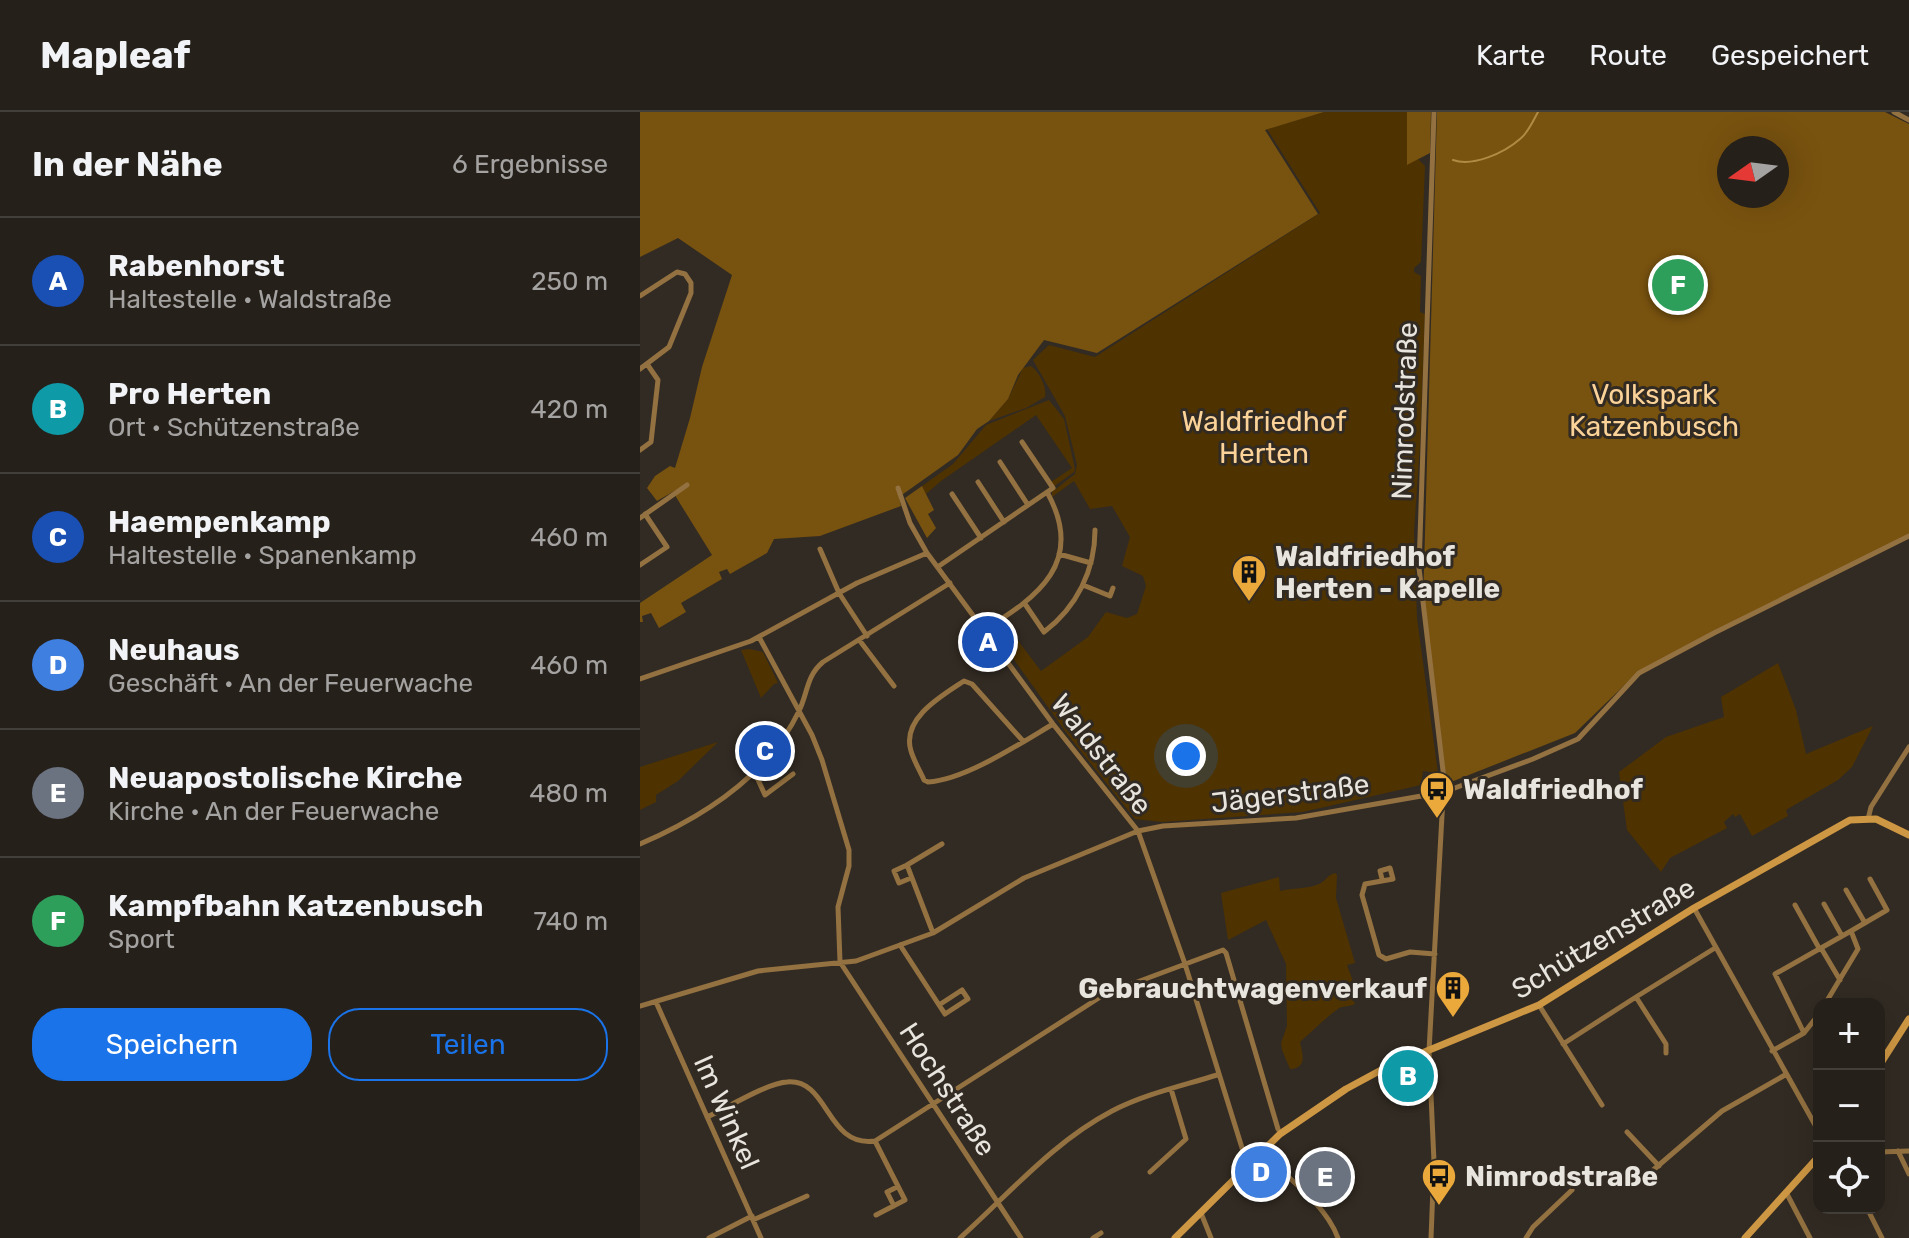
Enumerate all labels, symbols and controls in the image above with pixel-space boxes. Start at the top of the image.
text: Mapleaf [40,32,190,78]
text: Karte [1476,39,1545,72]
text: Route [1589,39,1667,72]
text: Gespeichert [1711,39,1869,72]
north arrow [1717,136,1789,208]
text: In der Nähe [32,144,223,185]
text: 6 Ergebnisse [452,149,608,180]
text: Rabenhorst [108,248,284,284]
pin: F [1652,255,1704,315]
text: A [49,266,67,297]
text: 250 m [531,266,608,297]
text: Haltestelle · Waldstraße [108,284,392,315]
street label: Nimrodstraße [1385,322,1424,500]
text: Pro Herten [108,376,271,412]
park label: Volkspark Katzenbusch [1569,378,1739,443]
text: B [49,394,67,425]
text: 420 m [531,394,608,425]
park label: Waldfriedhof Herten [1182,405,1347,470]
text: Ort · Schützenstraße [108,412,360,443]
text: Haempenkamp [108,504,331,540]
text: C [49,522,67,553]
text: 460 m [530,522,608,553]
text: Haltestelle · Spanenkamp [108,540,417,571]
place label: Waldfriedhof Herten - Kapelle [1275,540,1500,605]
building icon: Waldfriedhof Herten - Kapelle [1230,553,1268,603]
pin: A [962,612,1014,672]
text: Neuhaus [108,632,240,668]
text: D [49,650,67,681]
text: 460 m [530,650,608,681]
text: Geschäft · An der Feuerwache [108,668,473,699]
street label: Waldstraße [1044,687,1159,821]
pin: C [739,721,791,781]
your location [1166,736,1206,776]
text: Neuapostolische Kirche [108,760,463,796]
street label: Jägerstraße [1209,767,1371,820]
bus stop icon: Waldfriedhof [1418,770,1456,820]
place label: Waldfriedhof [1463,773,1643,806]
text: E [50,778,66,809]
text: 480 m [529,778,608,809]
text: Kirche · An der Feuerwache [108,796,439,827]
street label: Schützenstraße [1506,871,1701,1006]
text: Kampfbahn Katzenbusch [108,888,484,924]
text: F [50,906,66,937]
text: 740 m [533,906,608,937]
text: Sport [108,924,175,955]
building icon: Gebrauchtwagenverkauf [1434,969,1472,1019]
place label: Gebrauchtwagenverkauf [1078,972,1428,1005]
map controls [1813,998,1885,1214]
button: + [1813,998,1885,1070]
button: Speichern [32,1008,312,1081]
button: Teilen [328,1008,608,1081]
street label: Hochstraße [892,1017,1003,1162]
pin: B [1382,1046,1434,1106]
street label: Im Winkel [687,1050,766,1174]
button: − [1813,1070,1885,1142]
pin: D [1235,1142,1287,1202]
button: locate [1813,1142,1885,1214]
pin: E [1299,1147,1351,1207]
bus stop icon: Nimrodstraße [1420,1157,1458,1207]
place label: Nimrodstraße [1465,1160,1658,1193]

